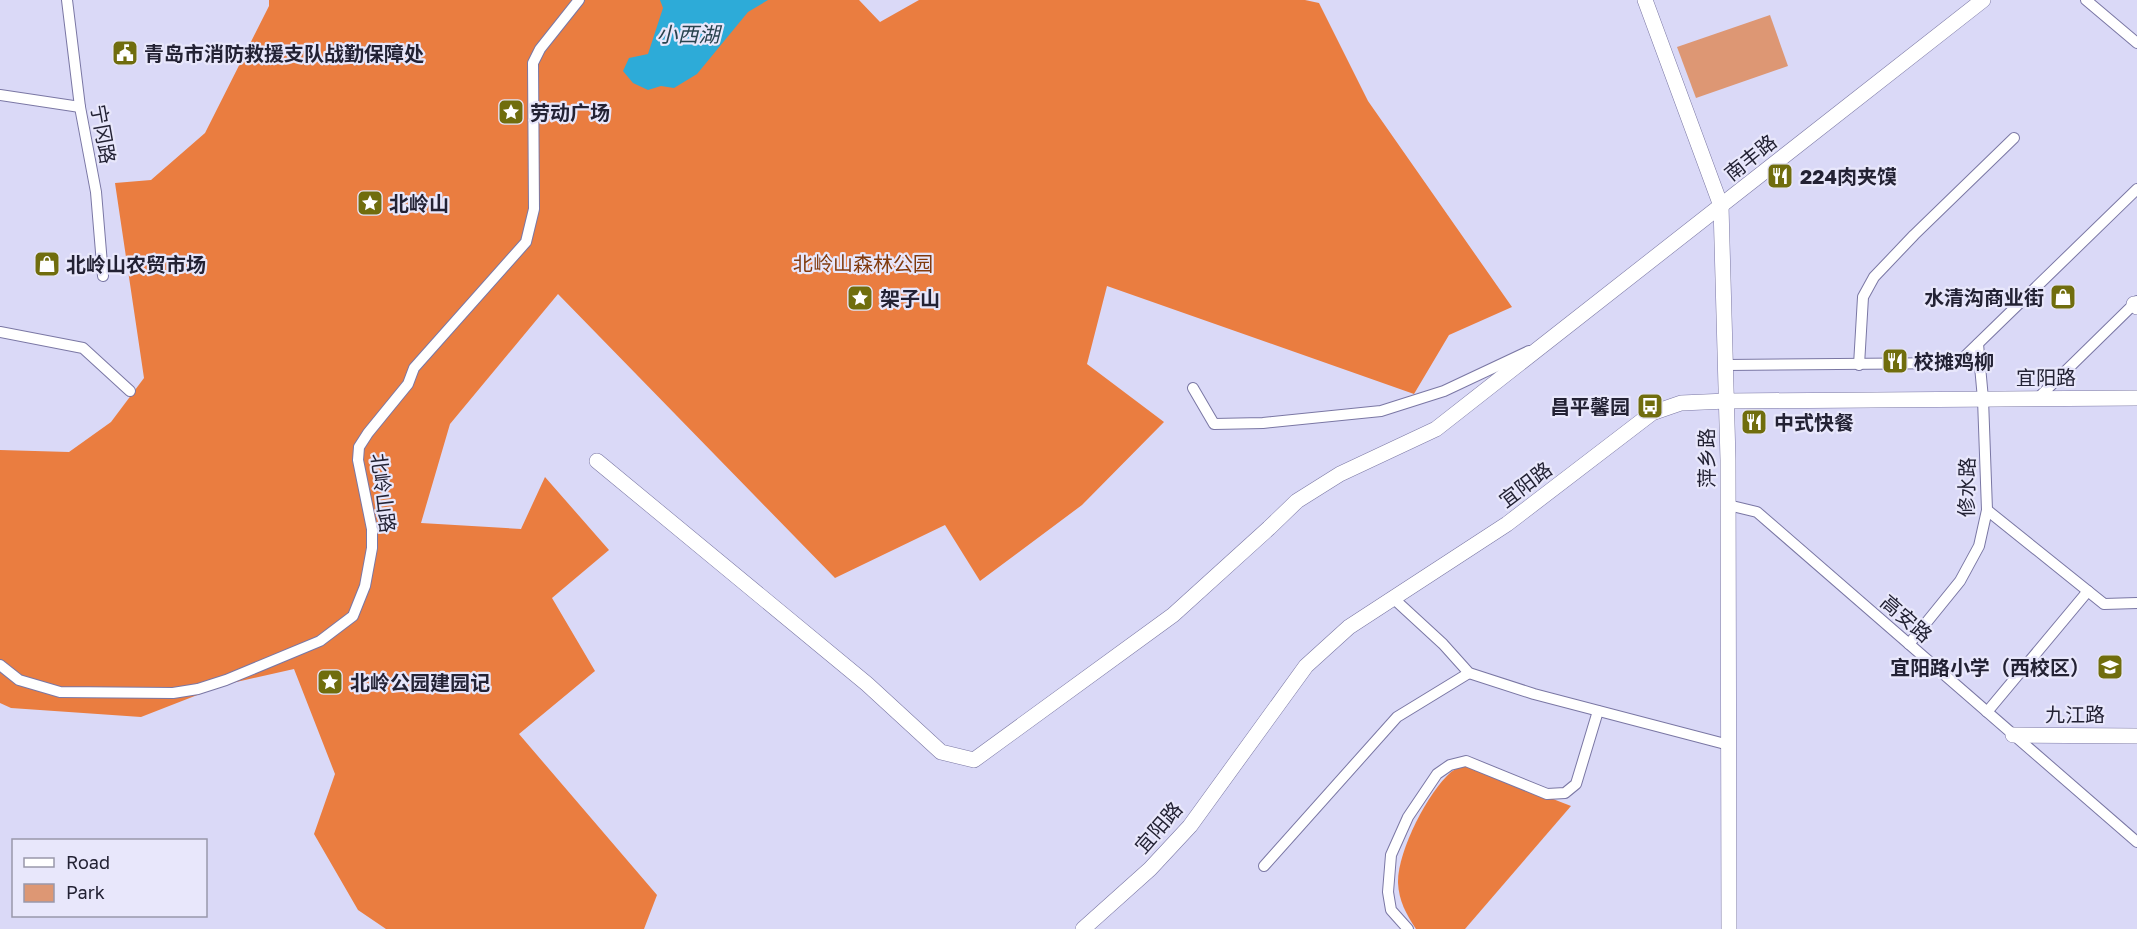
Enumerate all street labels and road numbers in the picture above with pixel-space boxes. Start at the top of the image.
street label: 宁冈路 [87,102,121,166]
street label: 南丰路 [1719,129,1781,185]
street label: 宜阳路 [2016,365,2076,389]
street label: 萍乡路 [1694,428,1718,488]
street label: 北岭山路 [367,452,401,534]
street label: 宜阳路 [1494,456,1556,512]
street label: 修水路 [1953,457,1979,517]
street label: 高安路 [1876,589,1938,647]
street label: 九江路 [2045,702,2105,726]
street label: 宜阳路 [1129,796,1187,858]

